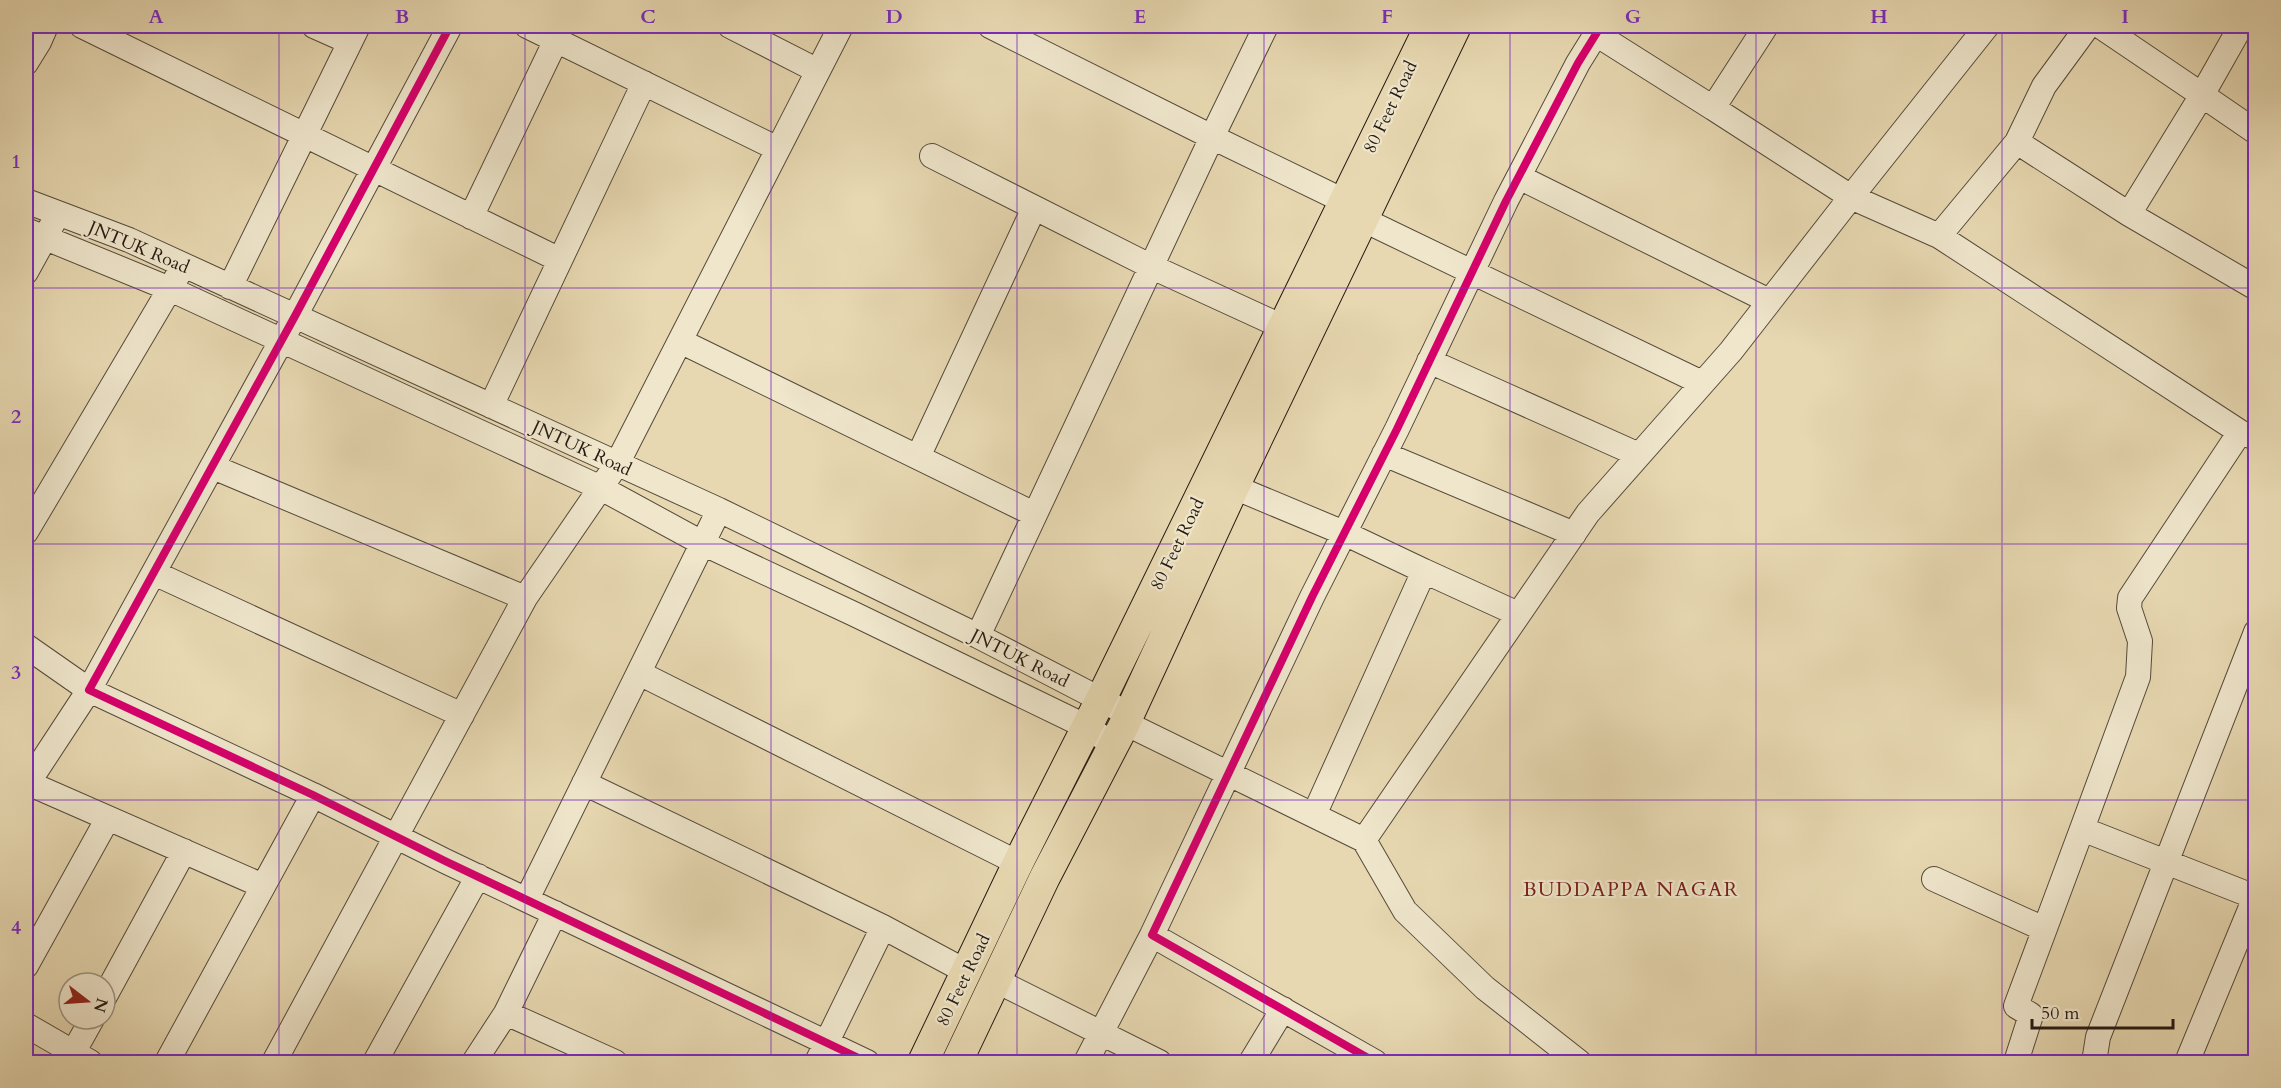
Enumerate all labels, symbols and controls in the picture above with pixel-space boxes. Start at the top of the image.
text: A [148,3,164,30]
text: B [395,3,409,30]
text: C [640,3,656,30]
text: D [885,3,903,30]
text: E [1134,3,1146,30]
text: F [1381,3,1393,30]
text: G [1625,3,1641,30]
text: H [1870,3,1888,30]
text: I [2121,3,2129,30]
street label: 80 Feet Road [1357,56,1424,158]
text: 1 [11,148,21,175]
street label: JNTUK Road [82,214,193,280]
text: 2 [11,403,21,430]
street label: JNTUK Road [525,413,636,483]
street label: 80 Feet Road [1144,493,1211,595]
street label: JNTUK Road [964,622,1074,694]
text: 3 [11,659,21,686]
district label: BUDDAPPA NAGAR [1523,876,1739,903]
text: 4 [11,914,21,941]
street label: 80 Feet Road [930,929,997,1031]
north arrow [57,971,117,1031]
scale bar [2032,992,2173,1030]
text: N [88,995,113,1015]
text: 50 m [2041,1001,2080,1026]

